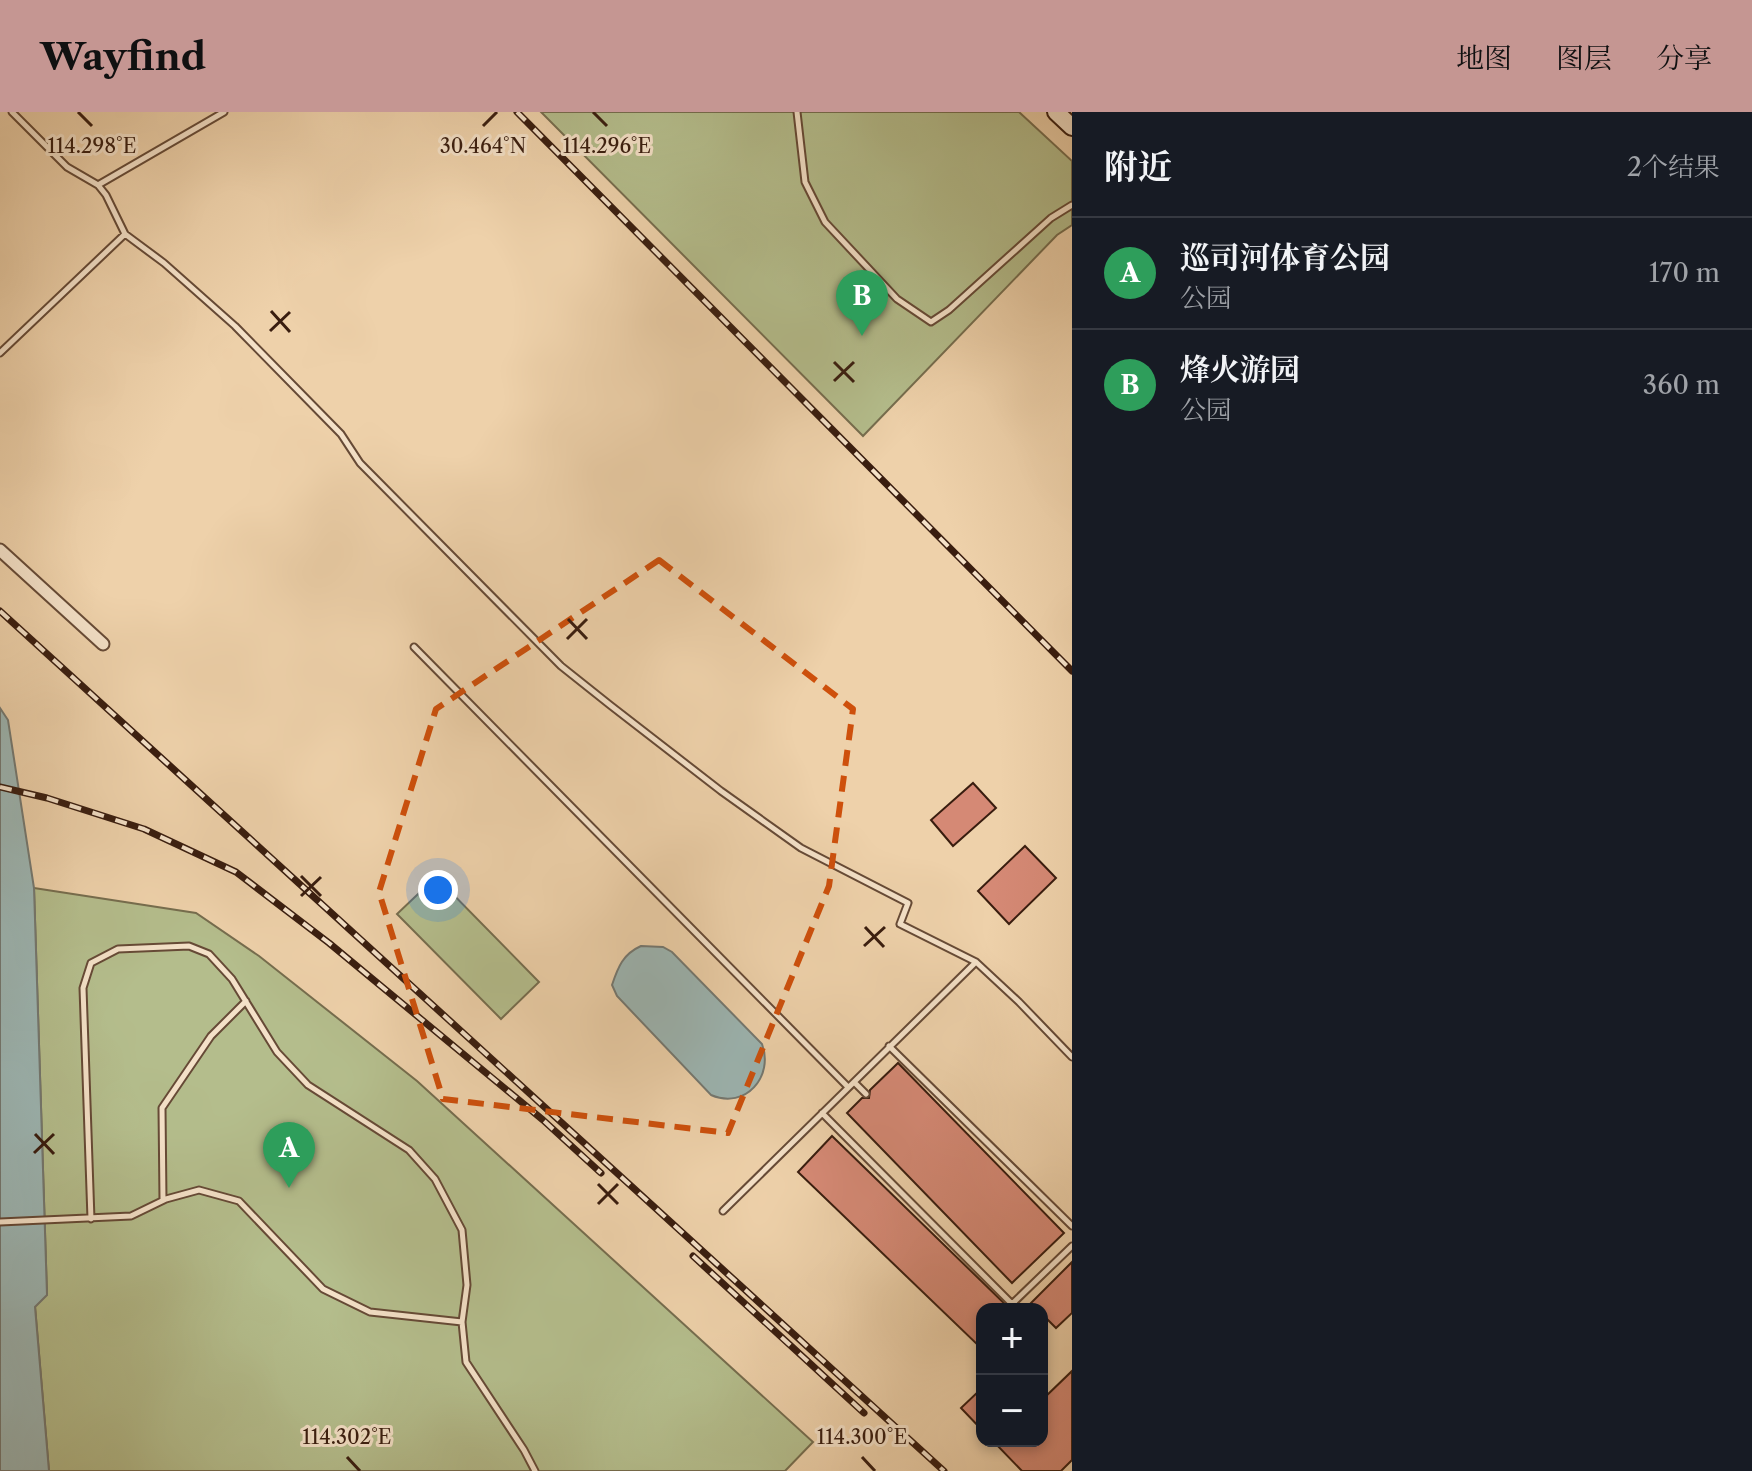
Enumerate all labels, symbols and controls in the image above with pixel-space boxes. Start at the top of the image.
text: Wayfind [40,33,206,80]
text: 地图 [1456,41,1512,75]
text: 图层 [1556,41,1612,75]
text: 分享 [1656,41,1712,75]
text: 114.298°E [47,134,137,158]
text: 30.464°N [440,134,526,158]
text: 114.296°E [563,134,651,158]
text: 附近 [1104,146,1172,188]
text: 2个结果 [1627,151,1720,183]
text: 巡司河体育公园 [1180,239,1390,276]
text: A [1120,257,1140,289]
text: 170 m [1649,257,1720,289]
pin: B [836,270,888,336]
text: 公园 [1180,282,1232,314]
text: 烽火游园 [1180,351,1300,388]
text: B [1120,369,1140,401]
text: 360 m [1643,369,1720,401]
text: 公园 [1180,394,1232,426]
your location [418,870,458,910]
pin: A [263,1122,315,1188]
map controls [976,1303,1048,1447]
button: + [976,1303,1048,1375]
button: − [976,1375,1048,1447]
text: 114.302°E [302,1425,392,1449]
text: 114.300°E [817,1425,907,1449]

